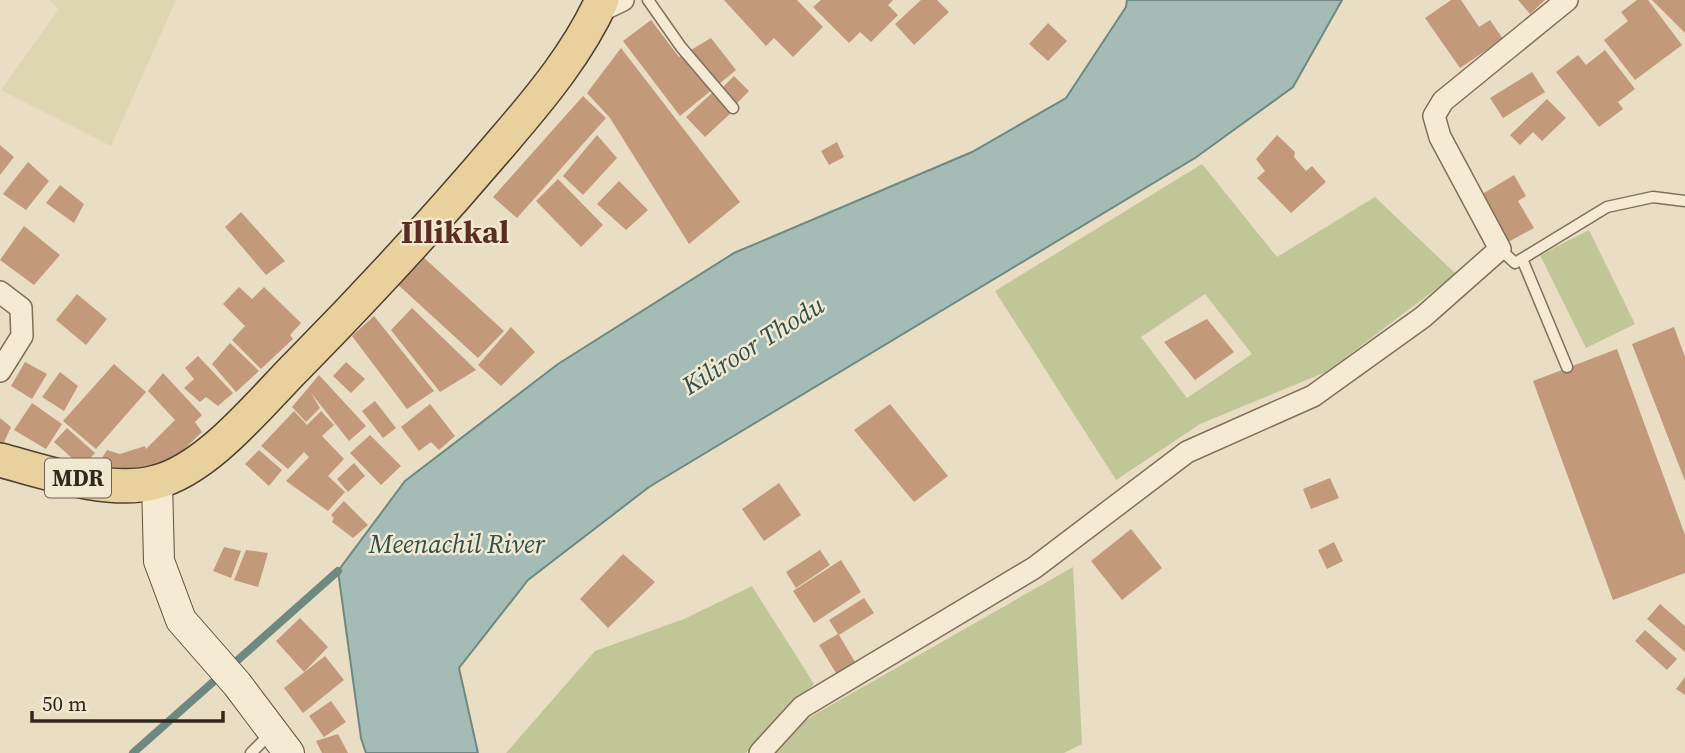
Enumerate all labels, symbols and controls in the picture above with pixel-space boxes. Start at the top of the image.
district label: Illikkal [401,210,509,254]
water label: Kiliroor Thodu [674,287,831,404]
road number: MDR [45,458,111,498]
water label: Meenachil River [368,526,545,562]
scale bar [32,680,222,724]
text: 50 m [42,689,87,718]

